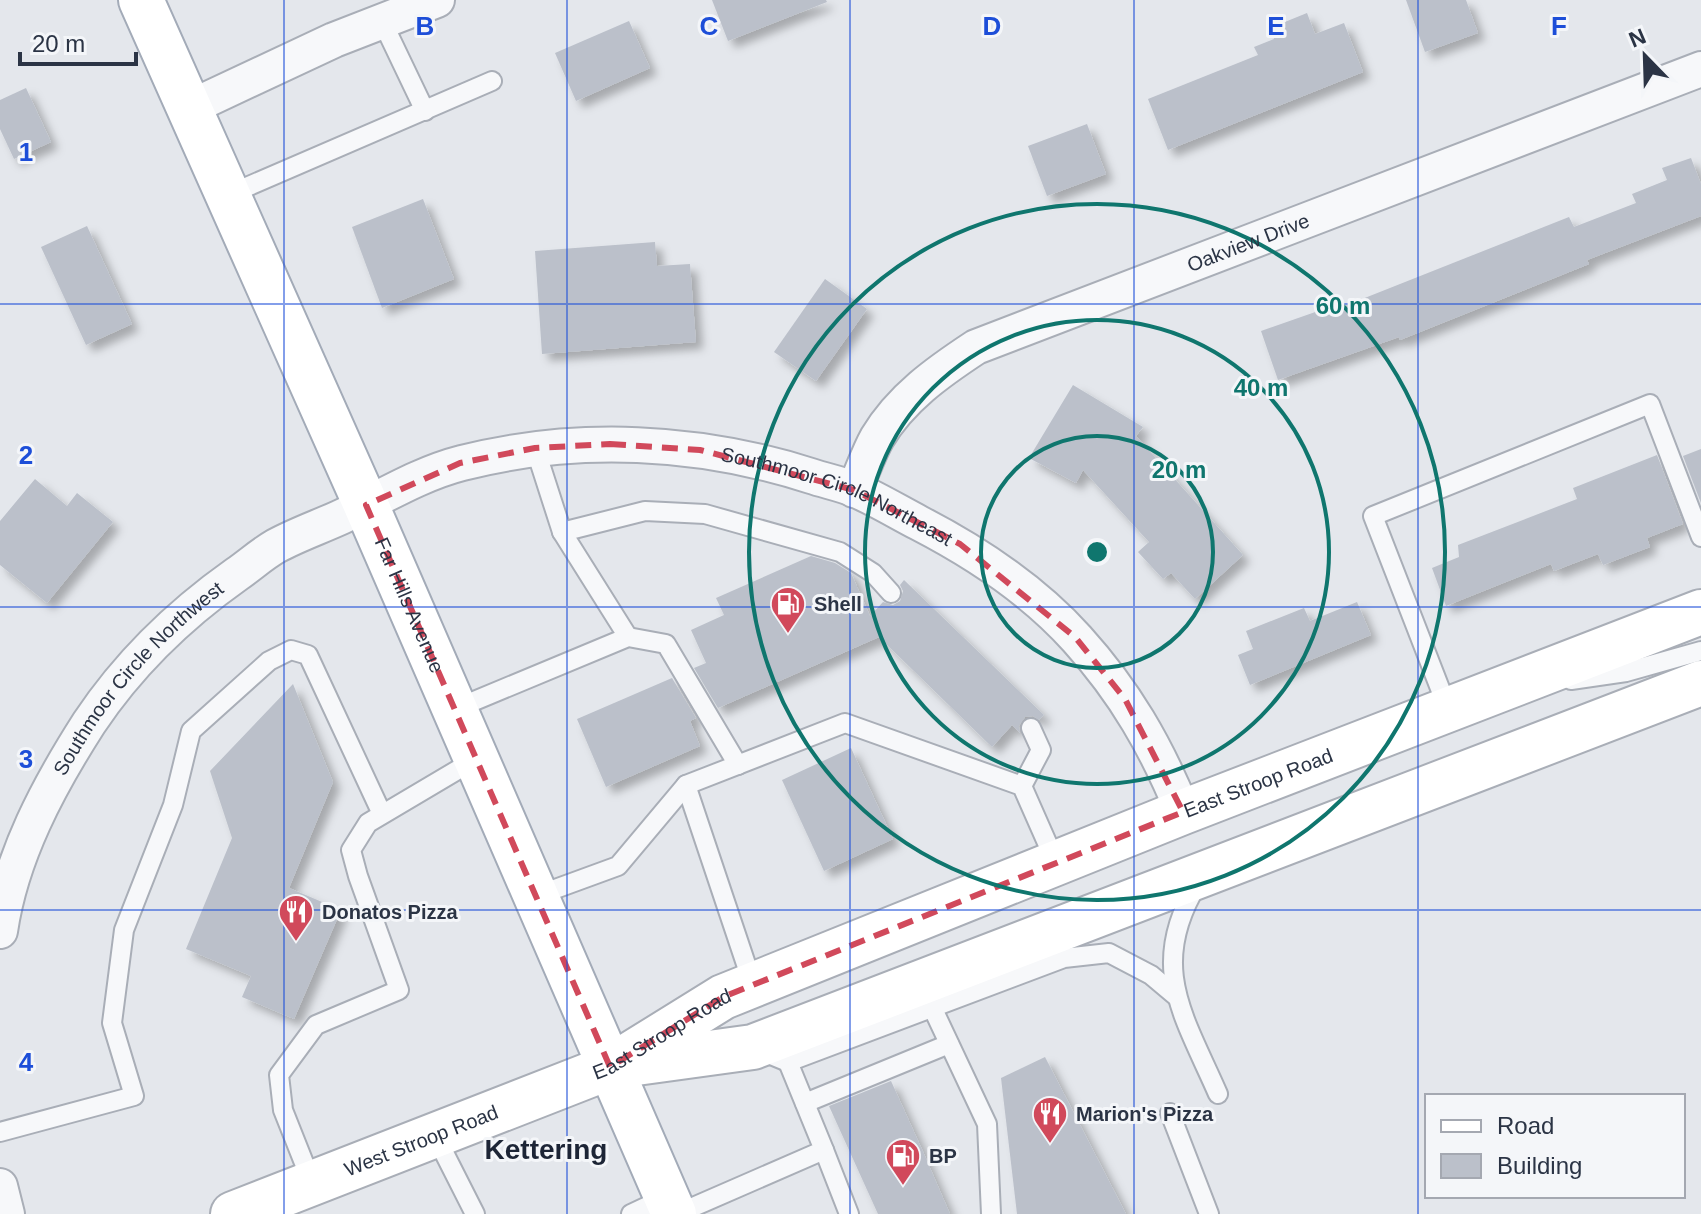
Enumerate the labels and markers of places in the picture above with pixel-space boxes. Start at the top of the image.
centre of rings [1083,538,1111,566]
fuel station icon: Shell [769,585,807,635]
place label: Shell [814,593,862,615]
restaurant icon: Donatos Pizza [277,893,315,943]
place label: Donatos Pizza [322,901,458,923]
restaurant icon: Marion's Pizza [1031,1095,1069,1145]
place label: Marion's Pizza [1076,1103,1214,1125]
fuel station icon: BP [884,1137,922,1187]
place label: BP [929,1145,957,1167]

